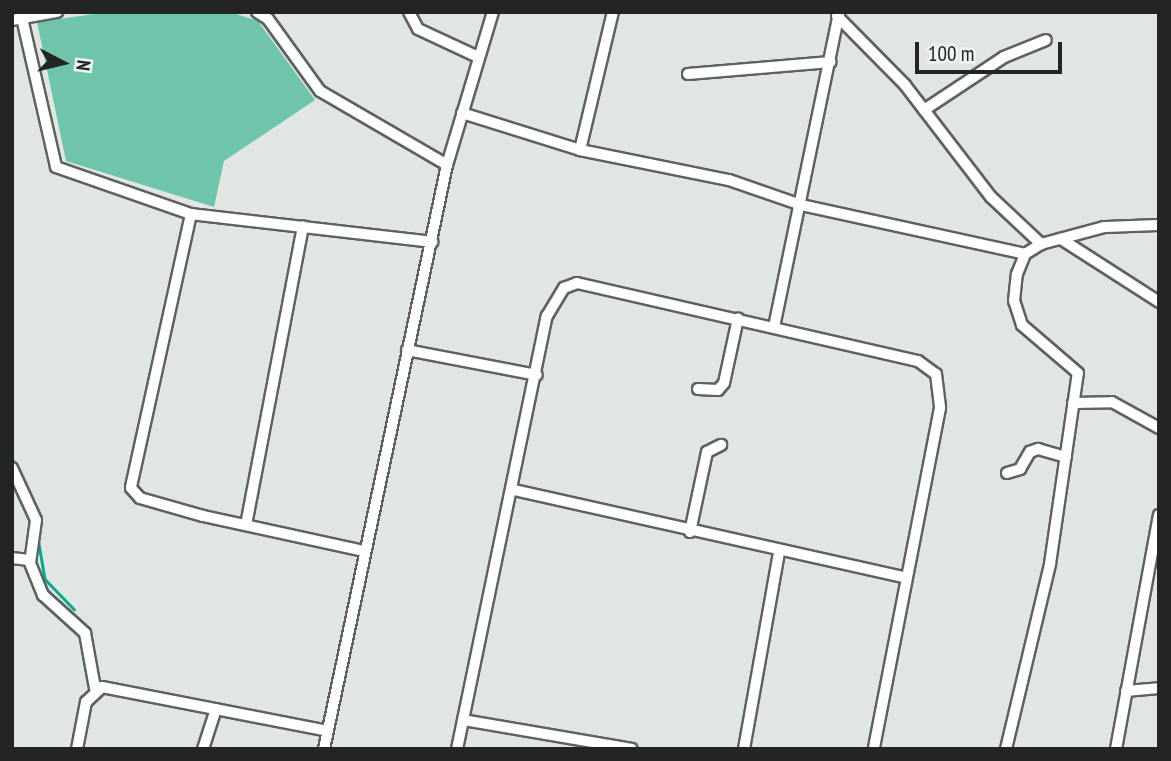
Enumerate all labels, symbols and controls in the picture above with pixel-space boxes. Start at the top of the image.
north arrow [28,28,98,98]
scale bar [919,28,1066,72]
text: 100 m [928,40,974,67]
text: N [71,59,96,72]

